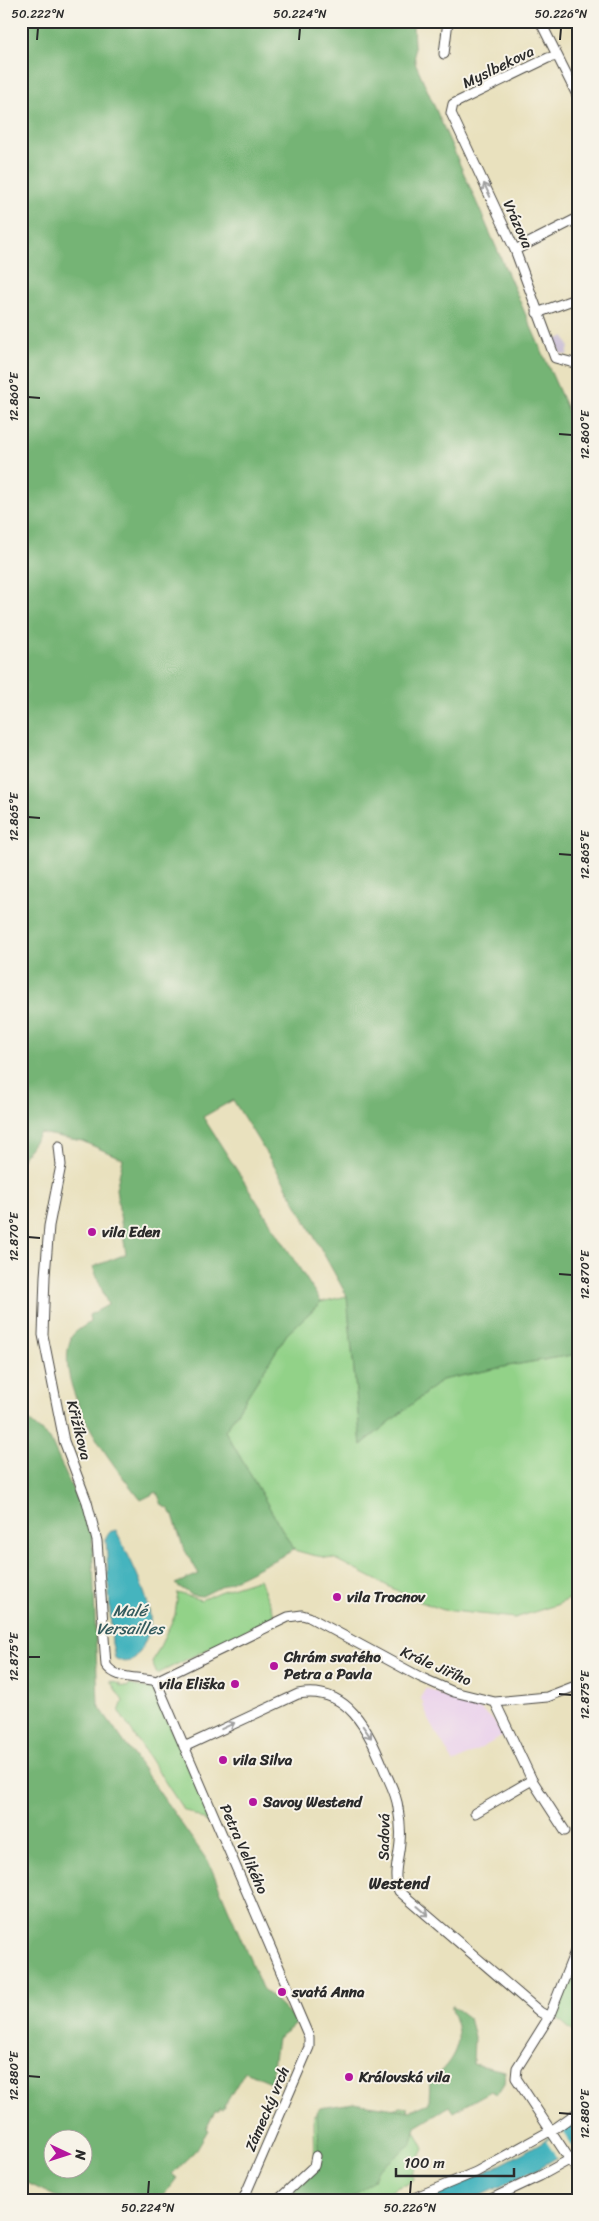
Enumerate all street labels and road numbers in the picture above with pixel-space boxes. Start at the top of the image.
street label: Myslbekova [458,38,539,96]
street label: Vrázova [496,195,540,253]
street label: Křižíkova [59,1397,99,1463]
street label: Krále Jiřího [396,1639,476,1693]
street label: Petra Velikého [212,1800,276,1899]
street label: Sadová [371,1813,397,1861]
street label: Zámecký vrch [237,2062,297,2156]

